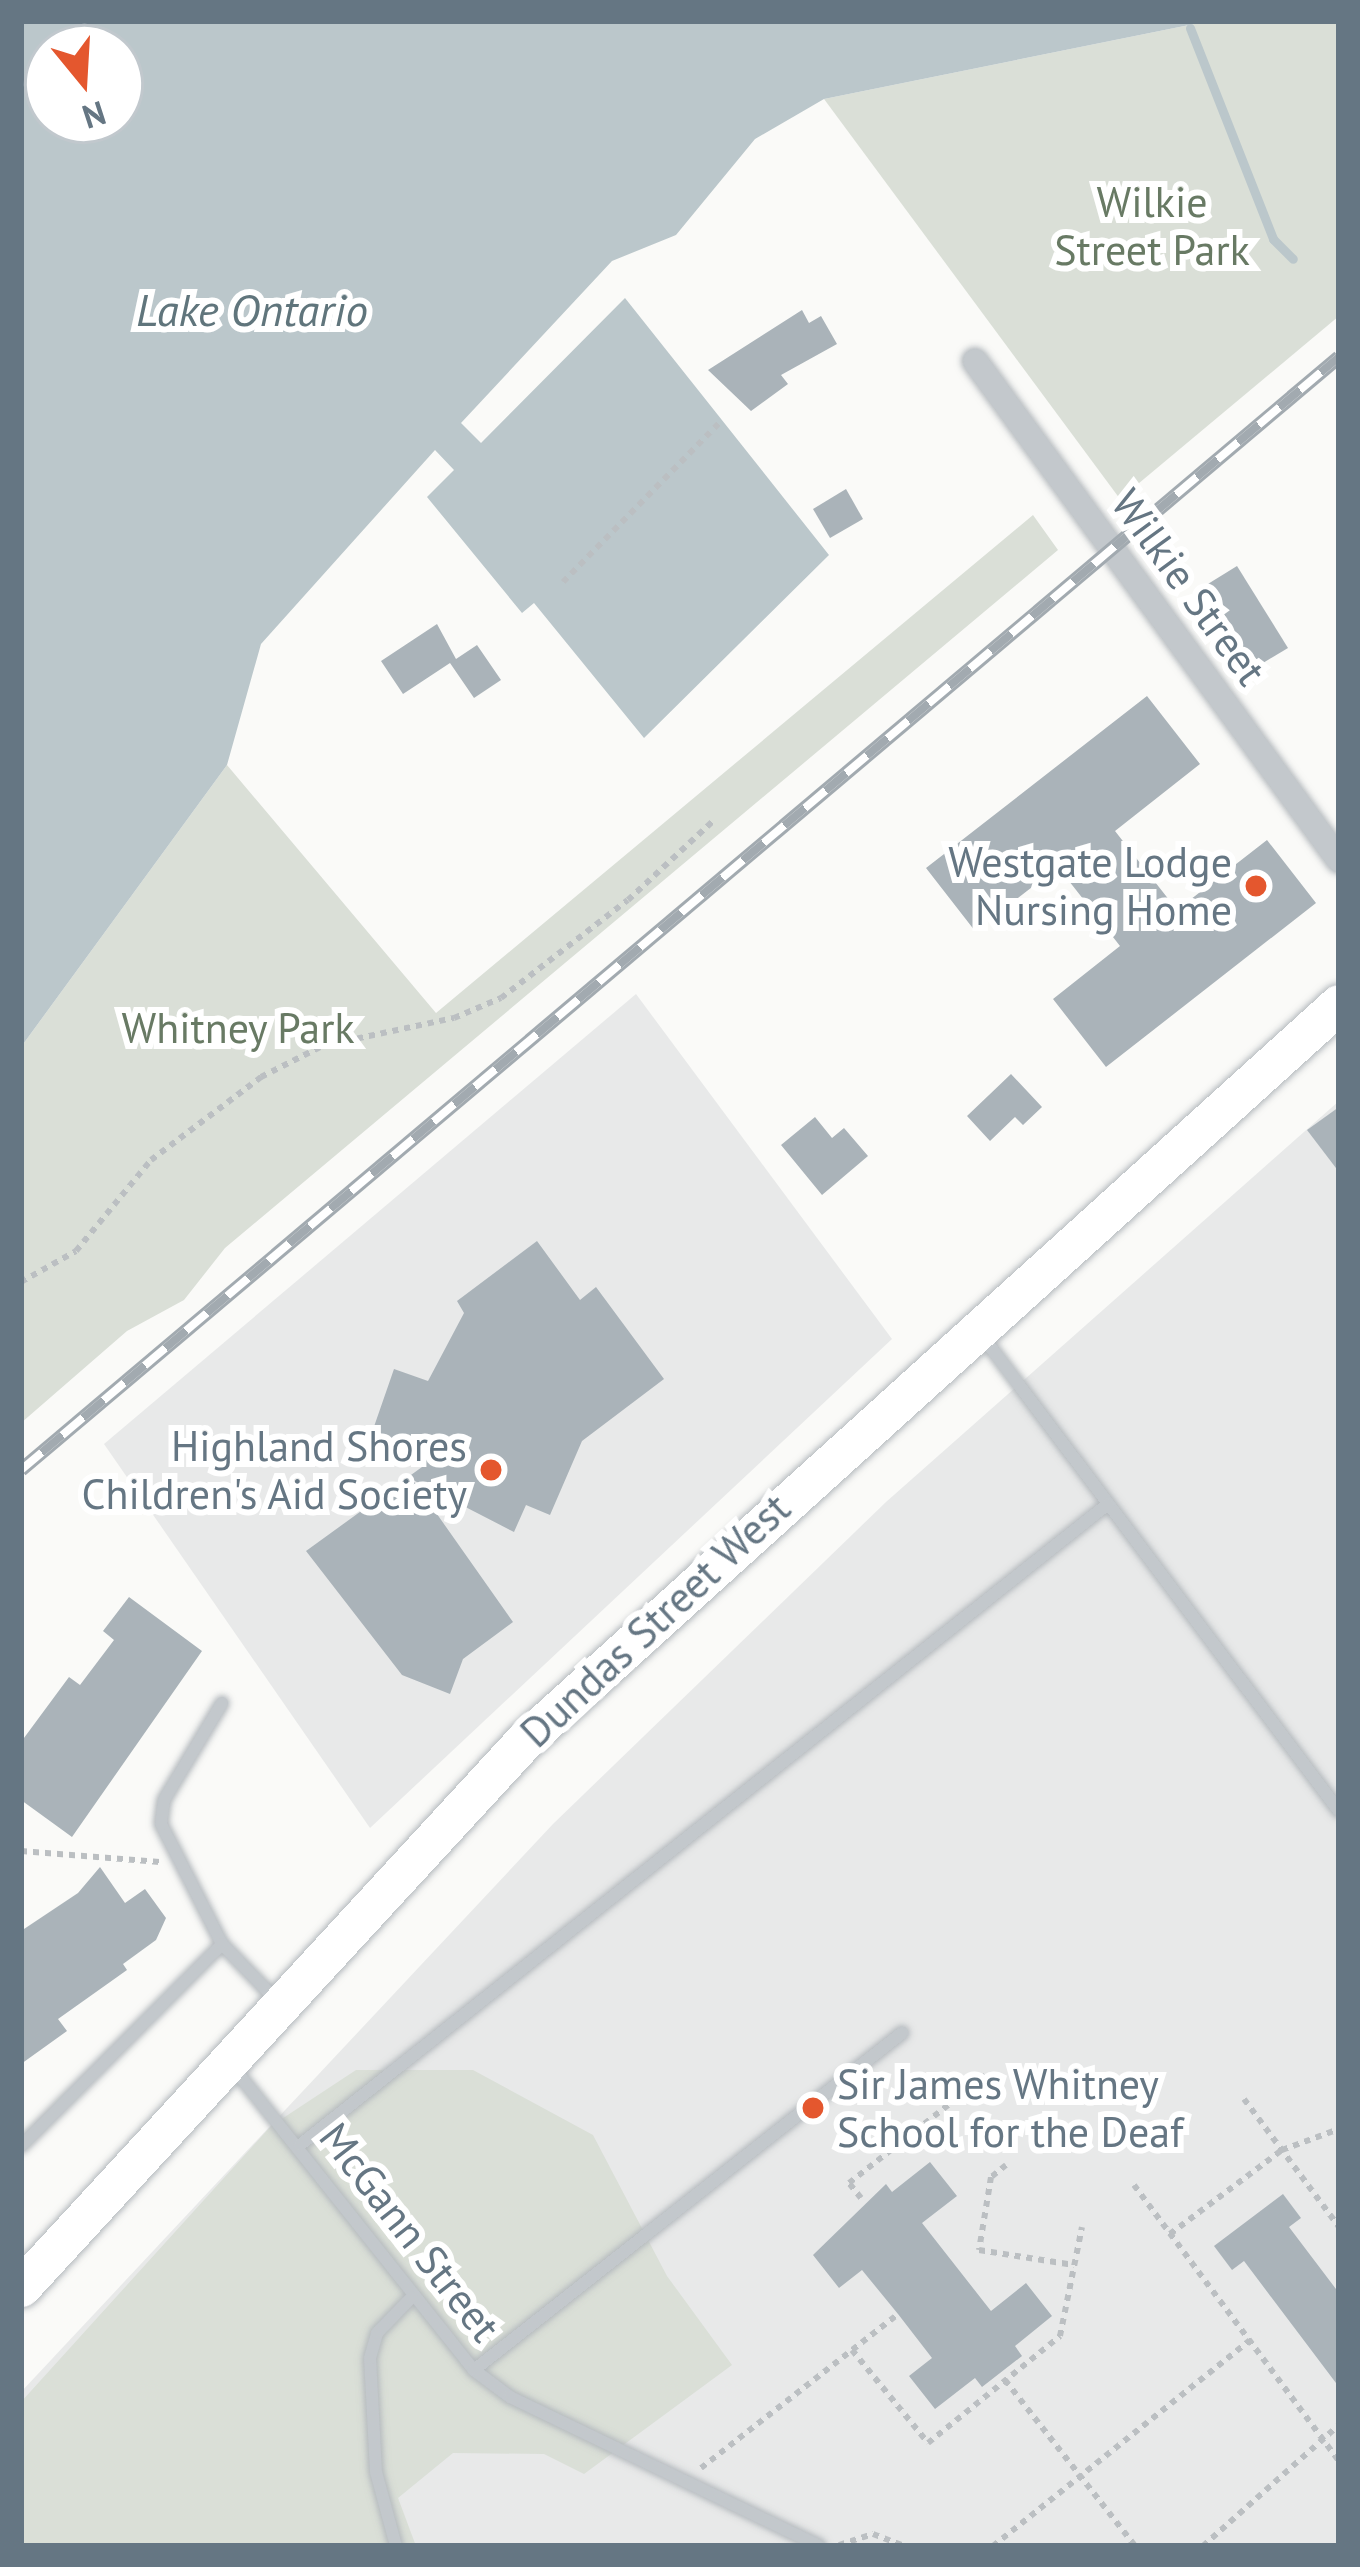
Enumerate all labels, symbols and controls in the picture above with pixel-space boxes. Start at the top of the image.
north arrow [24,24,144,144]
text: N [77,92,111,140]
park label: Wilkie Street Park [1054,177,1250,276]
water label: Lake Ontario [136,283,368,337]
street label: Wilkie Street [1101,479,1277,695]
place label: Westgate Lodge Nursing Home [948,837,1232,936]
marker: Westgate Lodge Nursing Home [1243,873,1269,899]
park label: Whitney Park [121,1003,355,1053]
place label: Highland Shores Children's Aid Society [80,1421,467,1520]
marker: Highland Shores Children's Aid Society [478,1457,504,1483]
street label: Dundas Street West [510,1482,800,1758]
place label: Sir James Whitney School for the Deaf [837,2059,1183,2158]
marker: Sir James Whitney School for the Deaf [800,2095,826,2121]
street label: McGann Street [309,2113,511,2351]

